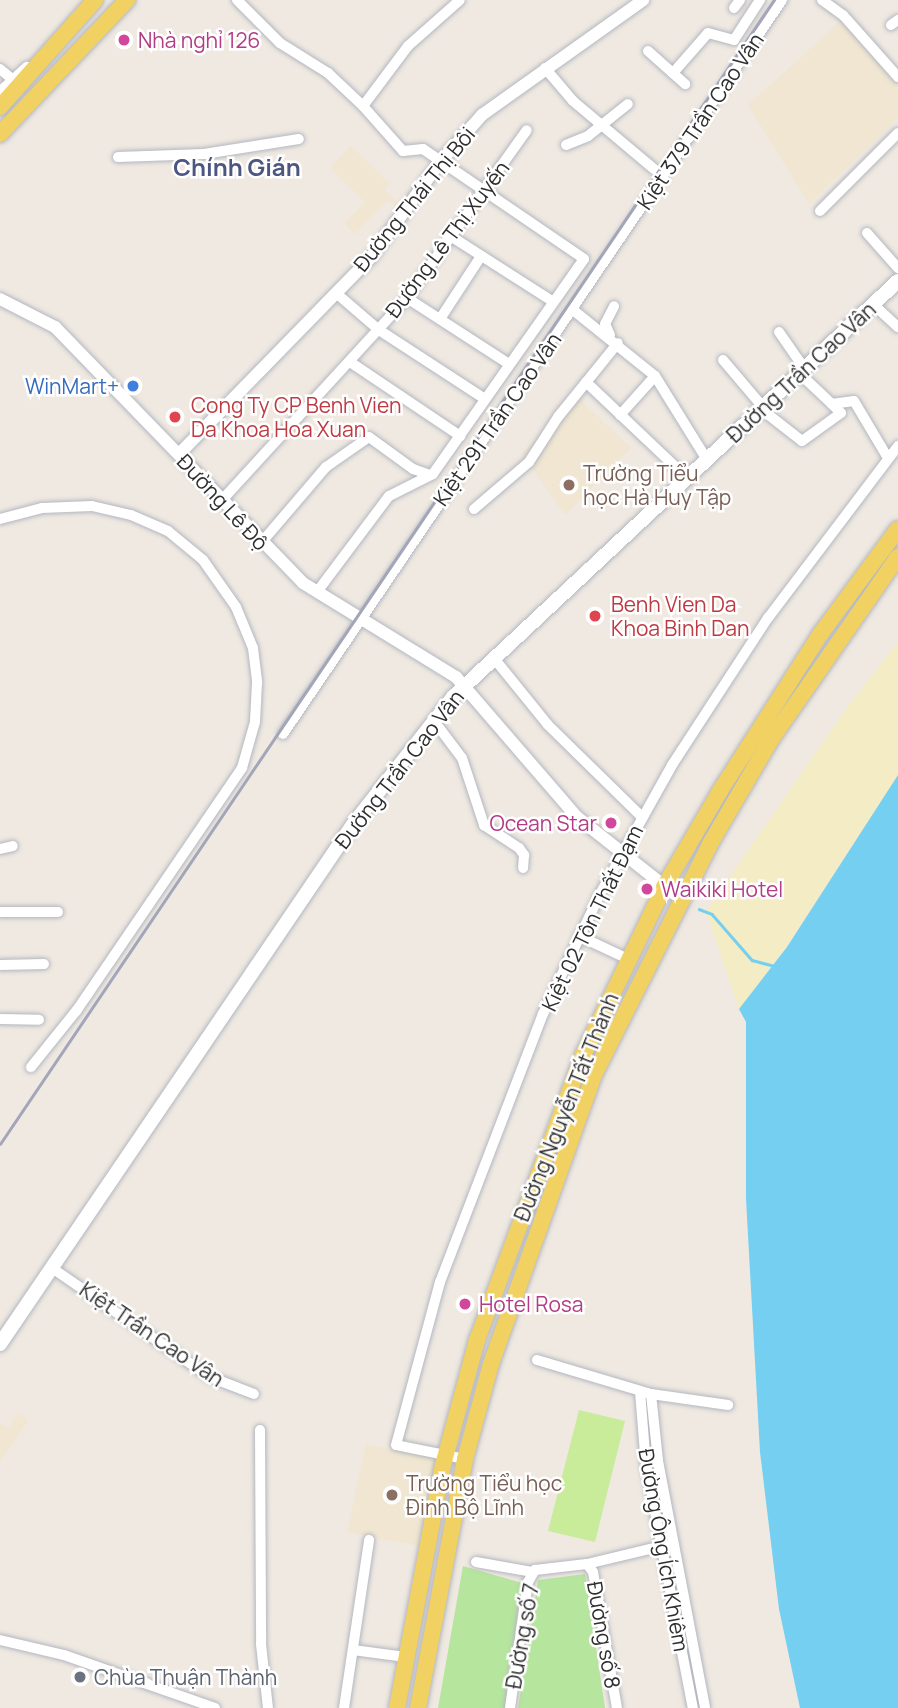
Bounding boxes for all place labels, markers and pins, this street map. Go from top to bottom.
place label: Nhà nghỉ 126 [138,27,260,53]
marker: Nhà nghỉ 126 [116,32,132,48]
place label: WinMart+ [25,373,119,399]
marker: WinMart+ [125,378,141,394]
place label: Cong Ty CP Benh Vien Da Khoa Hoa Xuan [191,392,401,442]
marker: Cong Ty CP Benh Vien Da Khoa Hoa Xuan [165,407,185,427]
place label: Trường Tiểu học Hà Huy Tập [583,460,731,510]
marker: Trường Tiểu học Hà Huy Tập [561,477,577,493]
place label: Benh Vien Da Khoa Binh Dan [611,591,749,641]
marker: Benh Vien Da Khoa Binh Dan [585,606,605,626]
place label: Ocean Star [490,810,597,836]
marker: Ocean Star [603,815,619,831]
place label: Waikiki Hotel [661,876,783,902]
marker: Waikiki Hotel [639,881,655,897]
place label: Hotel Rosa [479,1291,583,1317]
marker: Hotel Rosa [457,1296,473,1312]
place label: Trường Tiểu học Đinh Bộ Lĩnh [406,1470,562,1520]
marker: Trường Tiểu học Đinh Bộ Lĩnh [384,1487,400,1503]
place label: Chùa Thuận Thành [94,1664,277,1690]
marker: Chùa Thuận Thành [72,1669,88,1685]

